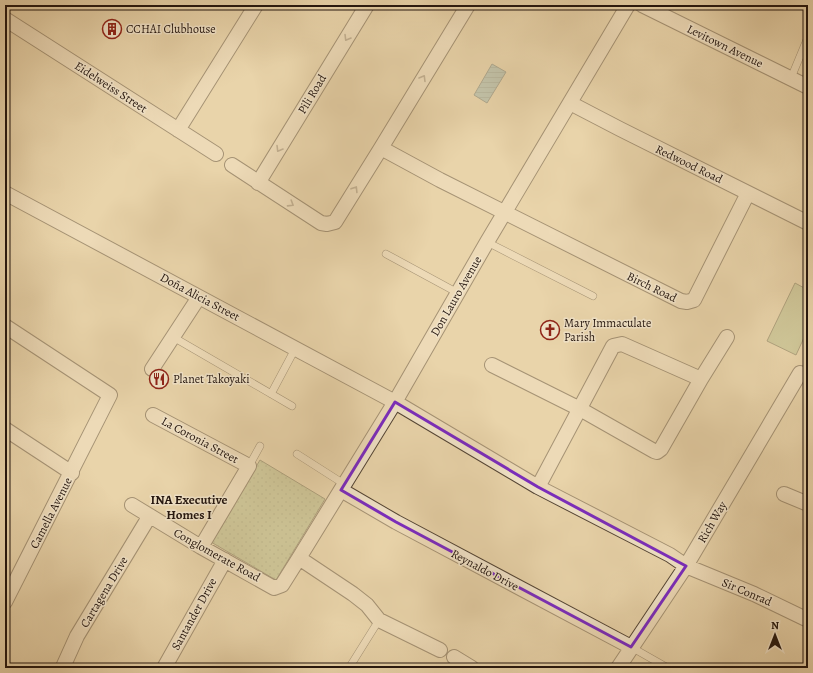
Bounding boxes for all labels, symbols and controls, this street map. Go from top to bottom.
building icon: CCHAI Clubhouse [101,18,123,40]
place label: CCHAI Clubhouse [126,21,216,37]
street label: Levitown Avenue [684,21,766,71]
one-way arrow [344,34,351,41]
street label: Eidelweiss Street [72,58,150,116]
street label: Pili Road [294,71,330,117]
one-way arrow [419,75,426,82]
street label: Redwood Road [653,141,726,187]
one-way arrow [276,145,283,152]
one-way arrow [351,186,358,193]
one-way arrow [287,199,294,207]
street label: Don Lauro Avenue [427,253,485,339]
street label: Birch Road [624,268,680,306]
street label: Doña Alicia Street [157,269,243,325]
place label: Mary Immaculate Parish [564,315,651,345]
church icon: Mary Immaculate Parish [539,319,561,341]
restaurant icon: Planet Takoyaki [148,368,170,390]
place label: Planet Takoyaki [173,371,250,387]
street label: La Coronia Street [159,413,241,467]
street label: Camella Avenue [26,475,76,551]
district label: INA Executive Homes I [150,491,228,523]
street label: Rich Way [694,498,731,546]
street label: Conglomerate Road [171,525,264,586]
street label: Reynaldo Drive [448,545,522,595]
street label: Cartagena Drive [77,554,131,630]
street label: Sir Conrad [720,574,775,610]
street label: Santander Drive [168,575,220,653]
north arrow [755,615,795,655]
text: N [771,618,779,633]

